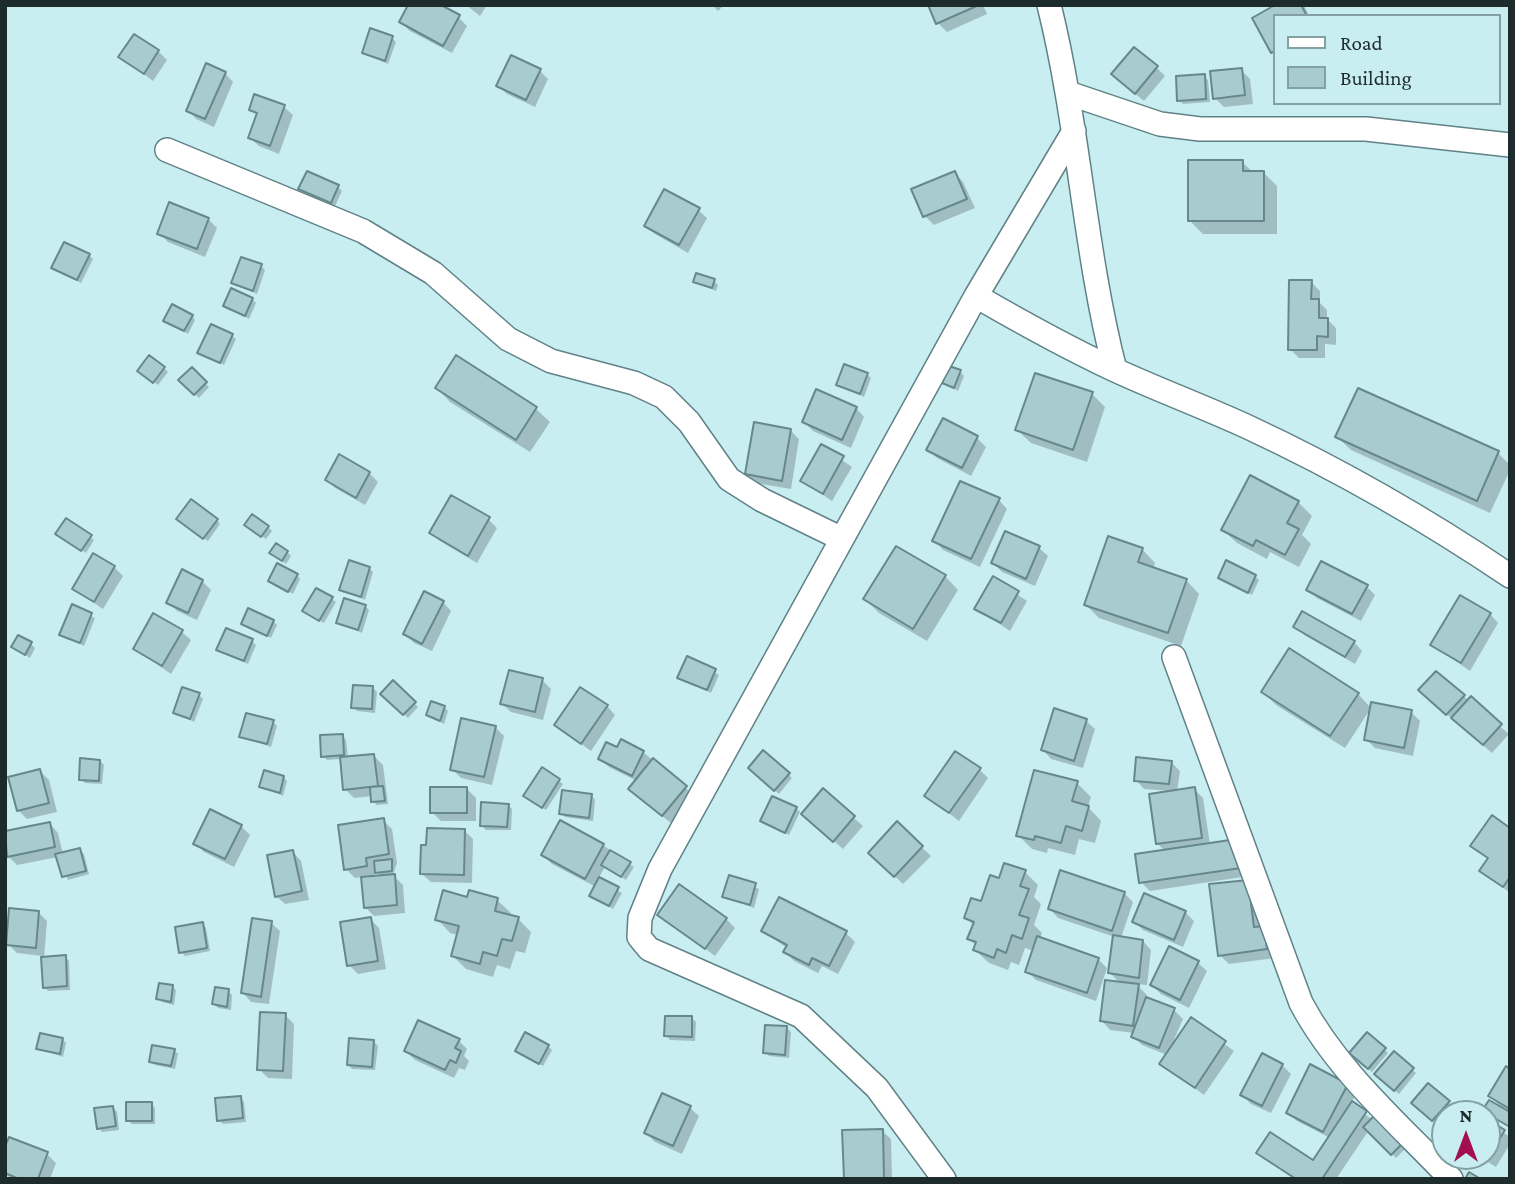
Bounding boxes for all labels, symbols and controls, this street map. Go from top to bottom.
legend [1274,14,1501,105]
text: Road [1340,31,1383,55]
text: Building [1340,66,1412,90]
north arrow [1431,1100,1501,1170]
text: N [1460,1105,1472,1126]

